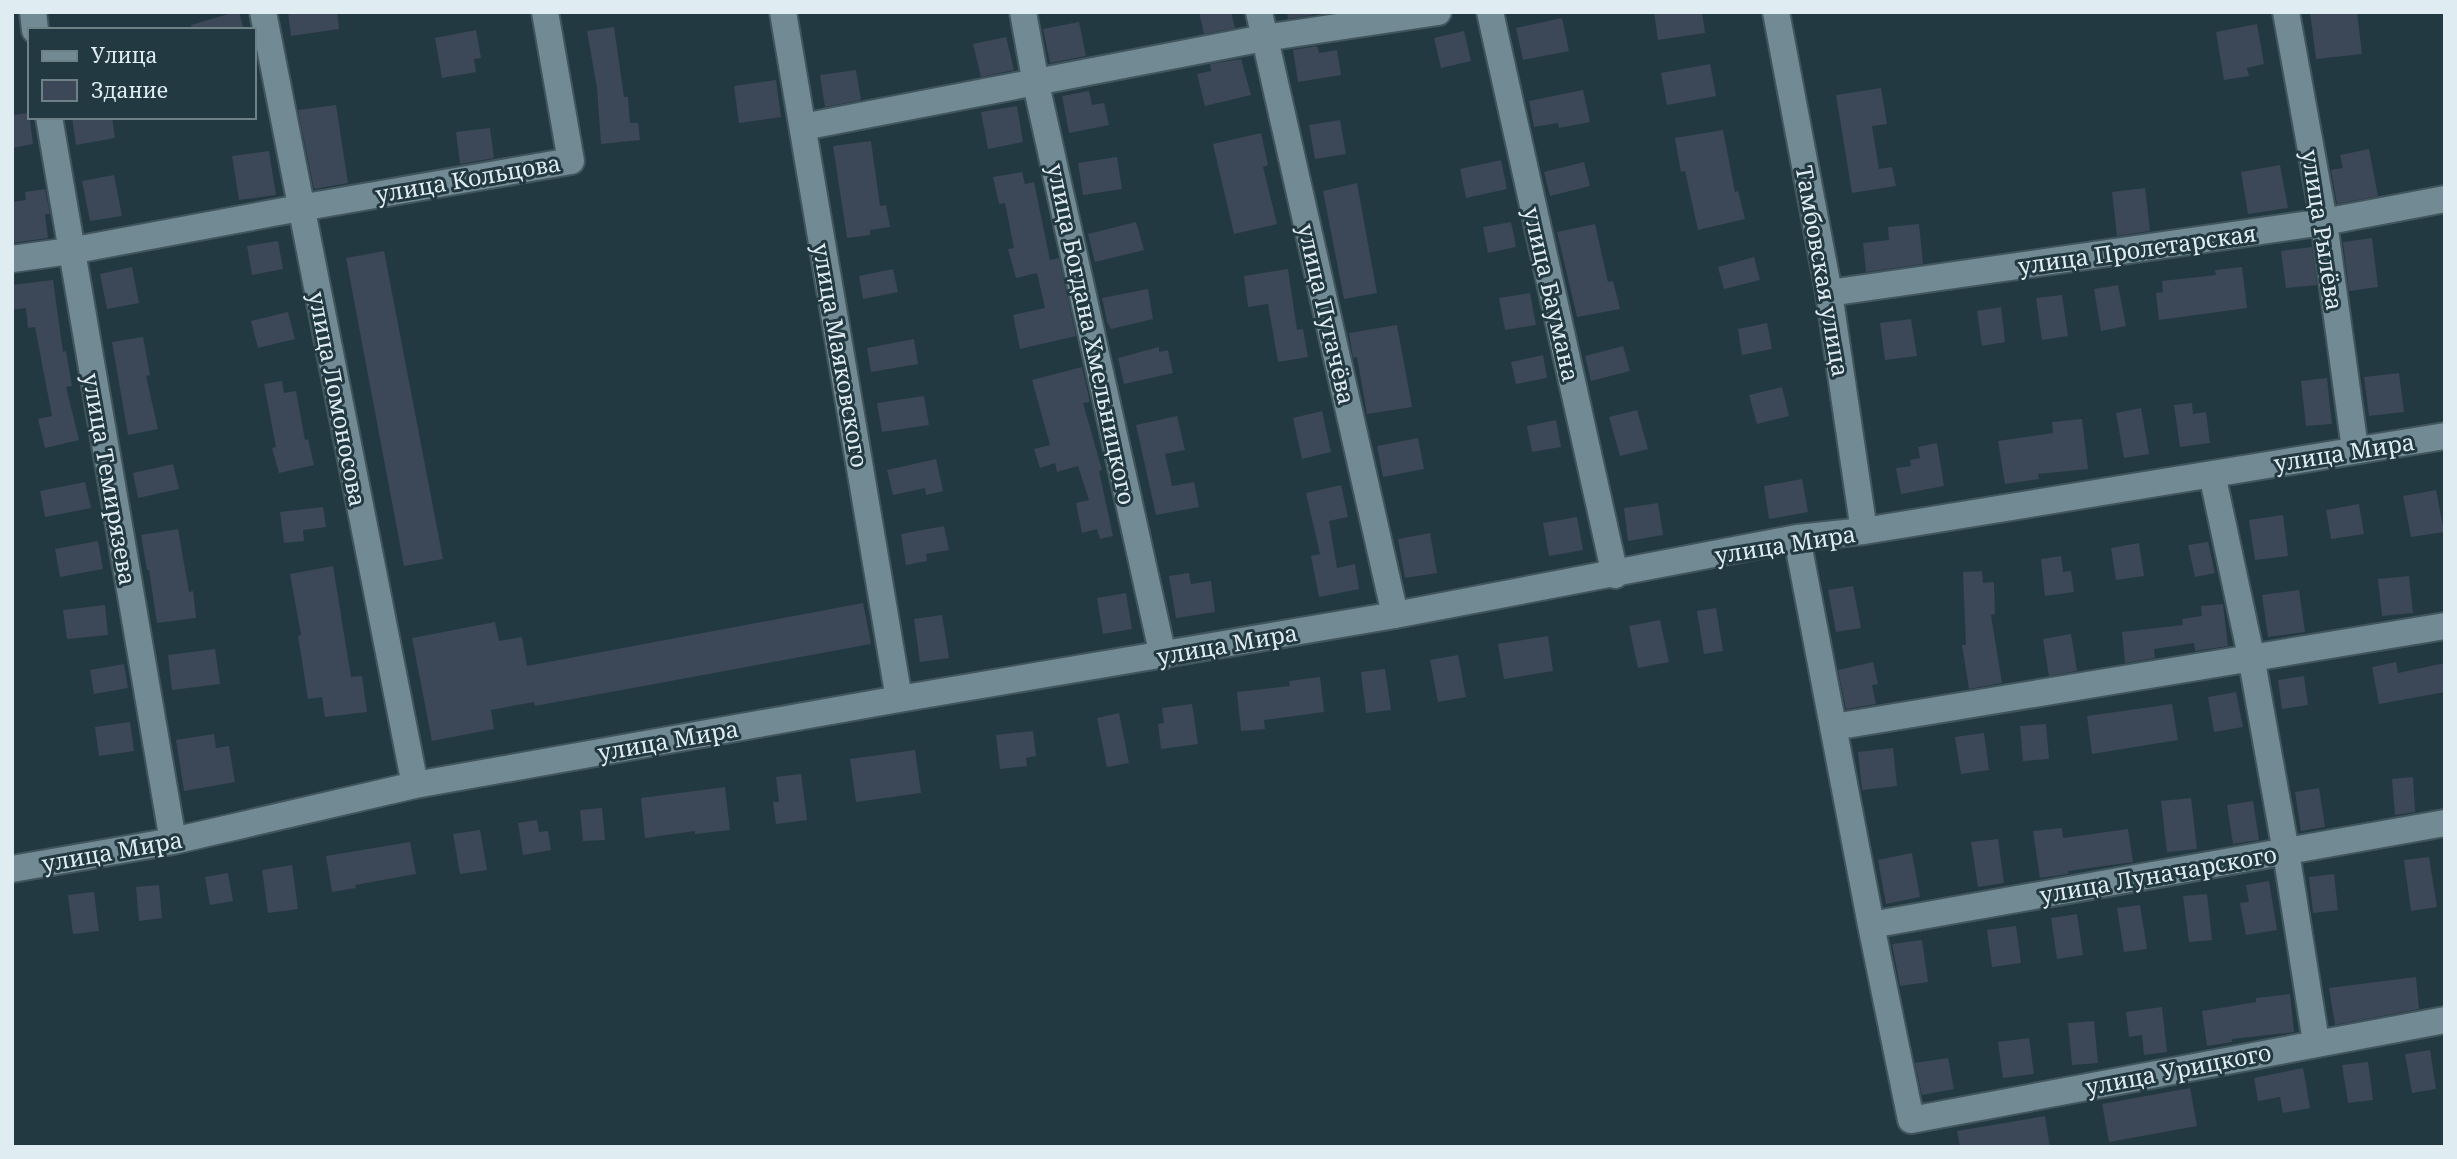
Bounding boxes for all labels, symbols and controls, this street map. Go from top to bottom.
legend [28,28,256,119]
text: Улица [91,41,158,69]
text: Здание [91,76,168,104]
street label: улица Кольцова [373,146,563,210]
street label: улица Рылёва [2295,147,2351,313]
street label: улица Богдана Хмельницкого [1040,161,1144,507]
street label: Тамбовская улица [1789,163,1857,379]
street label: улица Баумана [1516,204,1588,384]
street label: улица Пролетарская [2016,216,2258,282]
street label: улица Пугачёва [1291,220,1363,408]
street label: улица Маяковского [806,240,876,470]
street label: улица Ломоносова [301,289,375,509]
street label: улица Темирязева [76,370,144,588]
street label: улица Мира [2271,425,2417,479]
street label: улица Мира [1712,517,1858,571]
street label: улица Мира [1154,616,1300,672]
street label: улица Мира [595,712,741,768]
street label: улица Мира [39,823,185,879]
street label: улица Луначарского [2037,837,2279,911]
street label: улица Урицкого [2082,1035,2274,1103]

